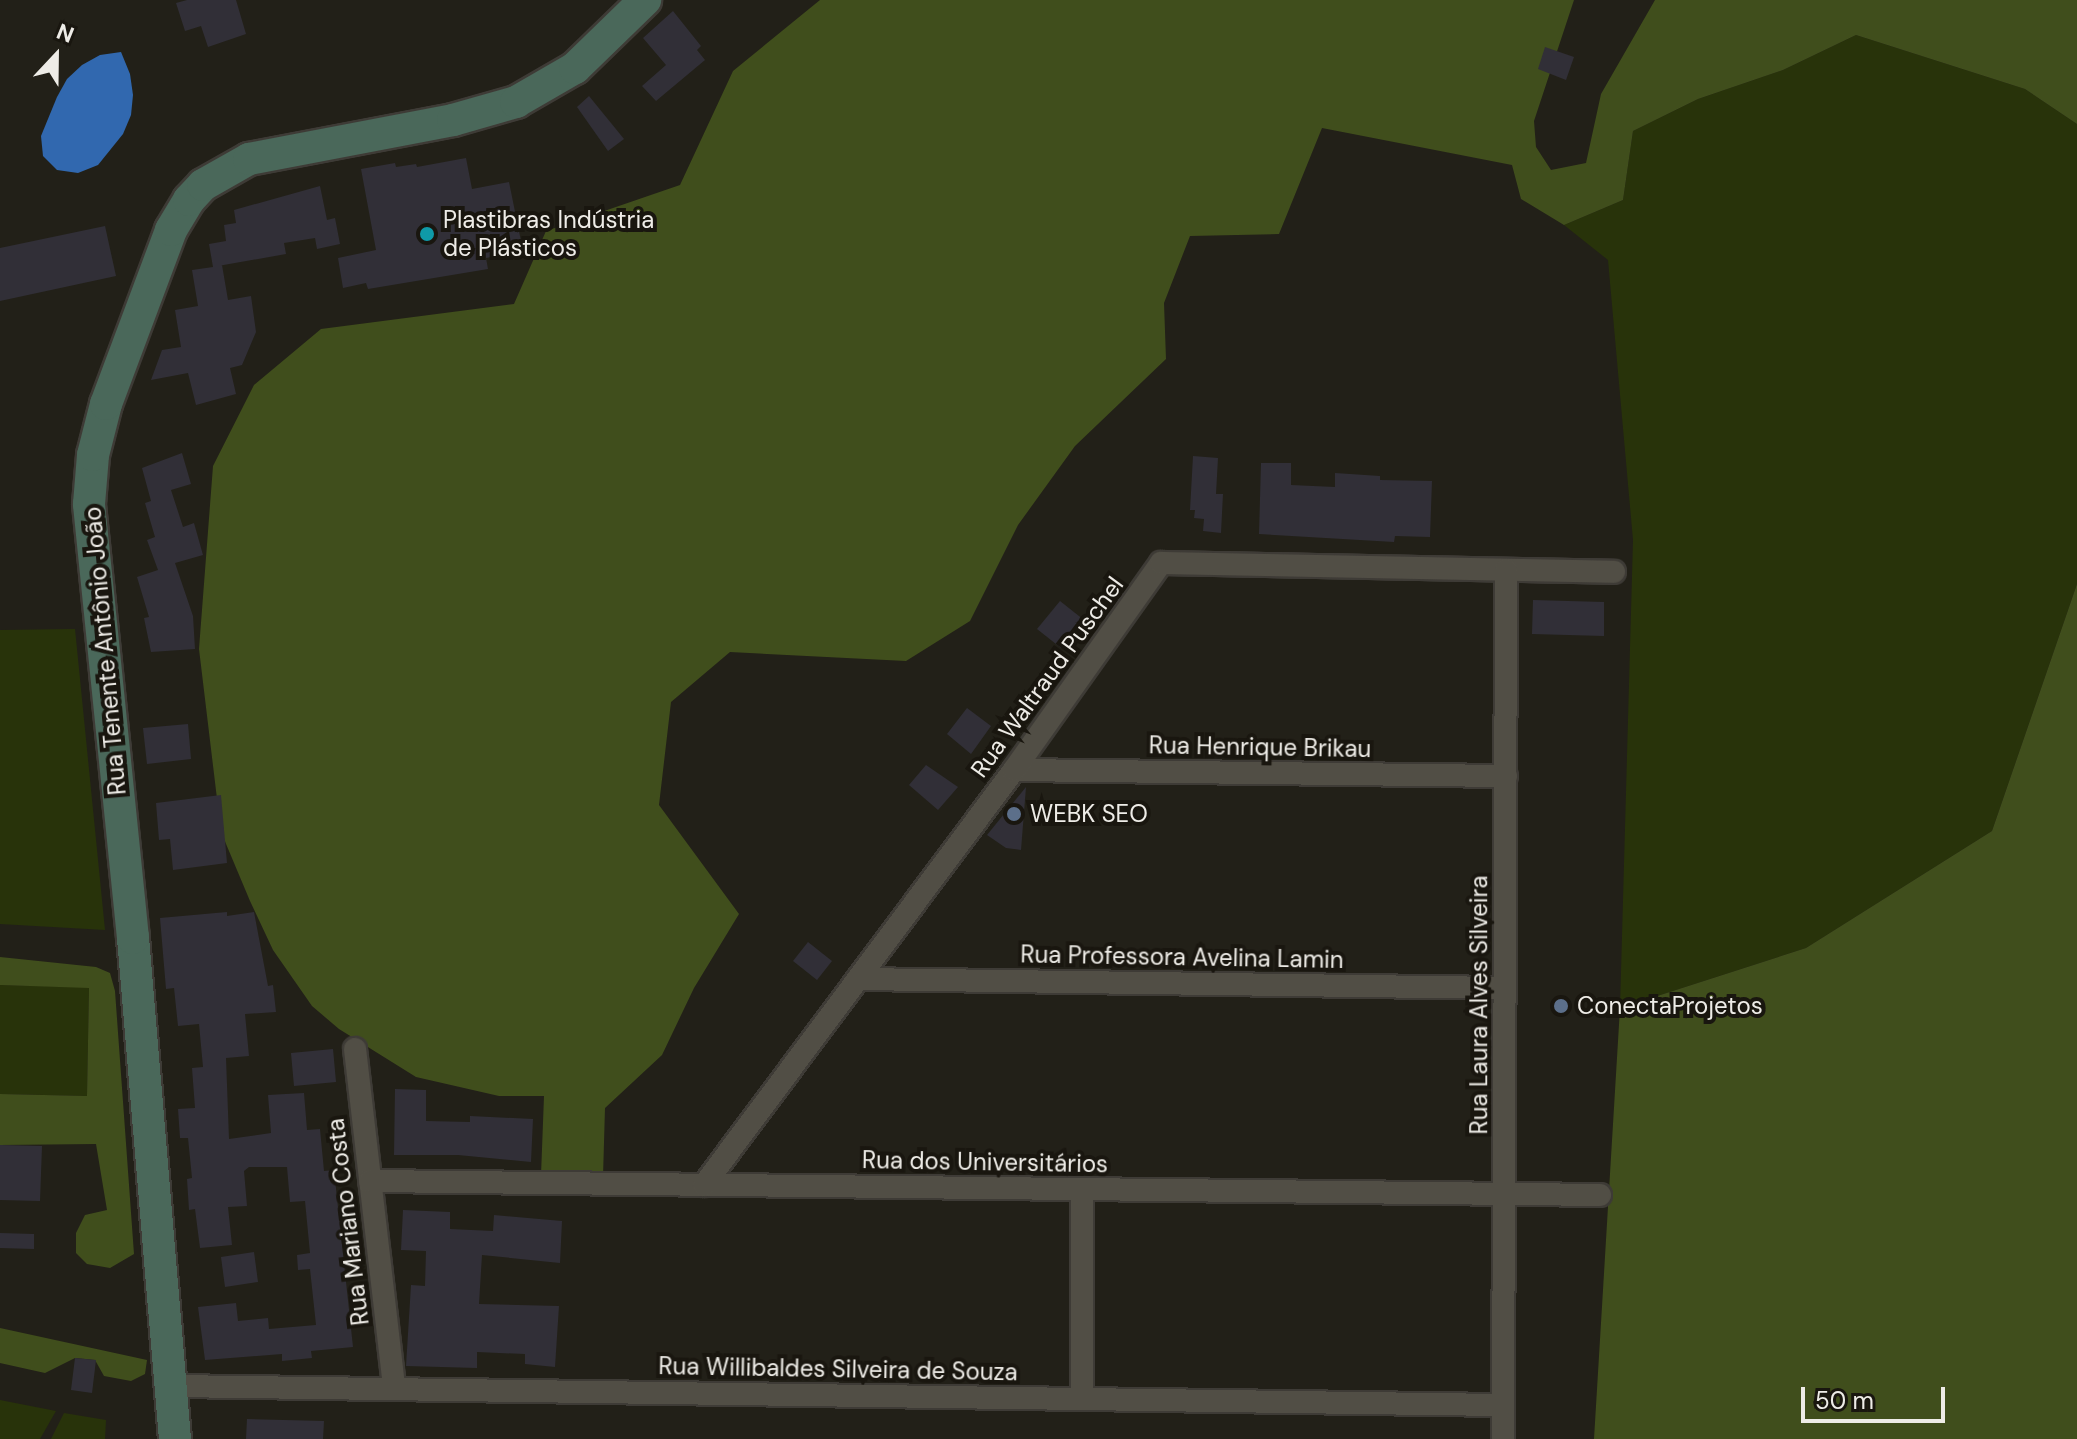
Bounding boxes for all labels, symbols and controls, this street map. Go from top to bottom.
north arrow [16,16,96,96]
text: N [52,17,78,50]
place label: Plastibras Indústria de Plásticos [443,206,654,262]
marker: Plastibras Indústria de Plásticos [418,225,436,243]
street label: Rua Tenente Antônio João [78,506,132,796]
street label: Rua Waltraud Puschel [965,571,1129,783]
street label: Rua Henrique Brikau [1148,731,1372,763]
place label: WEBK SEO [1030,800,1148,828]
marker: WEBK SEO [1005,805,1023,823]
street label: Rua Laura Alves Silveira [1465,875,1493,1135]
street label: Rua Professora Avelina Lamin [1020,940,1344,974]
place label: ConectaProjetos [1577,992,1763,1020]
marker: ConectaProjetos [1552,997,1570,1015]
street label: Rua Mariano Costa [321,1117,375,1327]
street label: Rua dos Universitários [862,1145,1108,1179]
street label: Rua Willibaldes Silveira de Souza [658,1351,1018,1387]
scale bar [1805,1371,1949,1421]
text: 50 m [1815,1385,1874,1416]

